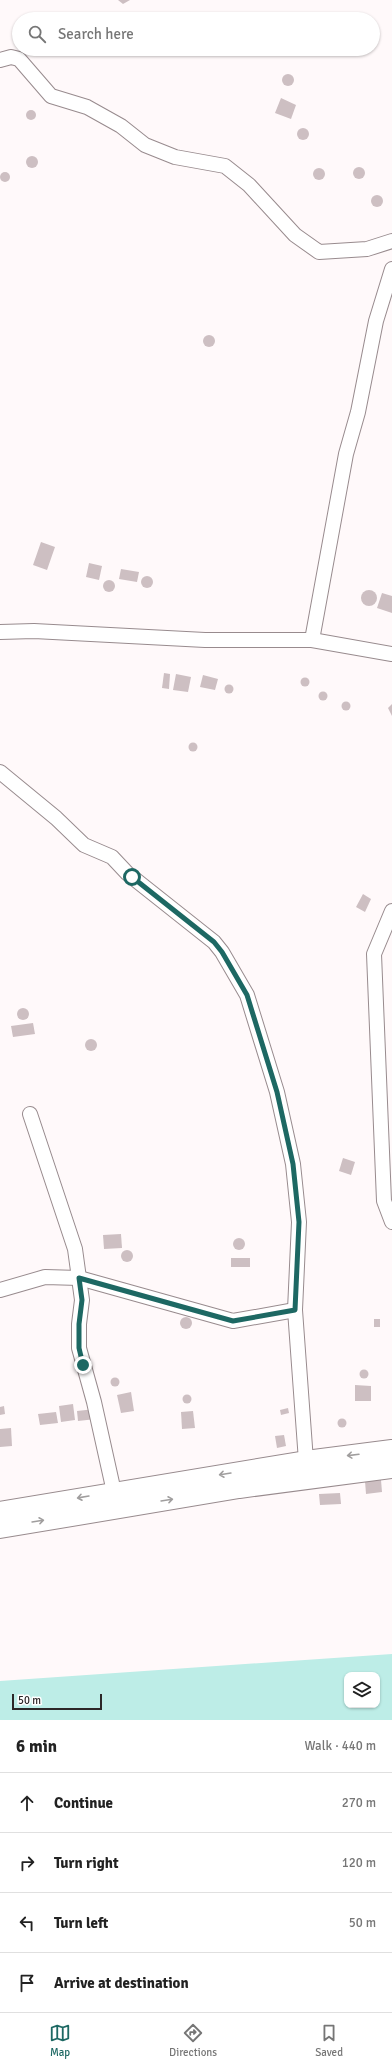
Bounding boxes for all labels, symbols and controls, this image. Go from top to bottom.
search box [12,12,380,56]
icon: search [26,23,48,45]
text: Search here [58,25,134,43]
route start [123,868,141,886]
route end [74,1356,92,1374]
one-way arrow [347,1451,360,1459]
one-way arrow [219,1470,232,1478]
one-way arrow [77,1494,90,1502]
one-way arrow [160,1496,173,1504]
one-way arrow [32,1517,45,1525]
map controls [344,1672,380,1708]
button: layers [344,1672,380,1708]
scale bar [12,1692,102,1711]
text: 50 m [18,1694,41,1707]
text: 6 min [16,1736,57,1757]
text: Walk · 440 m [305,1738,376,1754]
icon: ahead [16,1792,38,1814]
text: Continue [54,1794,113,1812]
text: 270 m [342,1795,376,1811]
icon: right [16,1852,38,1874]
text: Turn right [54,1854,119,1872]
text: 120 m [342,1855,376,1871]
icon: left [16,1912,38,1934]
text: Turn left [54,1914,108,1932]
text: 50 m [349,1915,376,1931]
icon: arrive [16,1972,38,1994]
text: Arrive at destination [54,1974,189,1992]
tab: Map [49,2022,71,2059]
tab: Directions [169,2022,217,2059]
tab: Saved [315,2022,343,2059]

